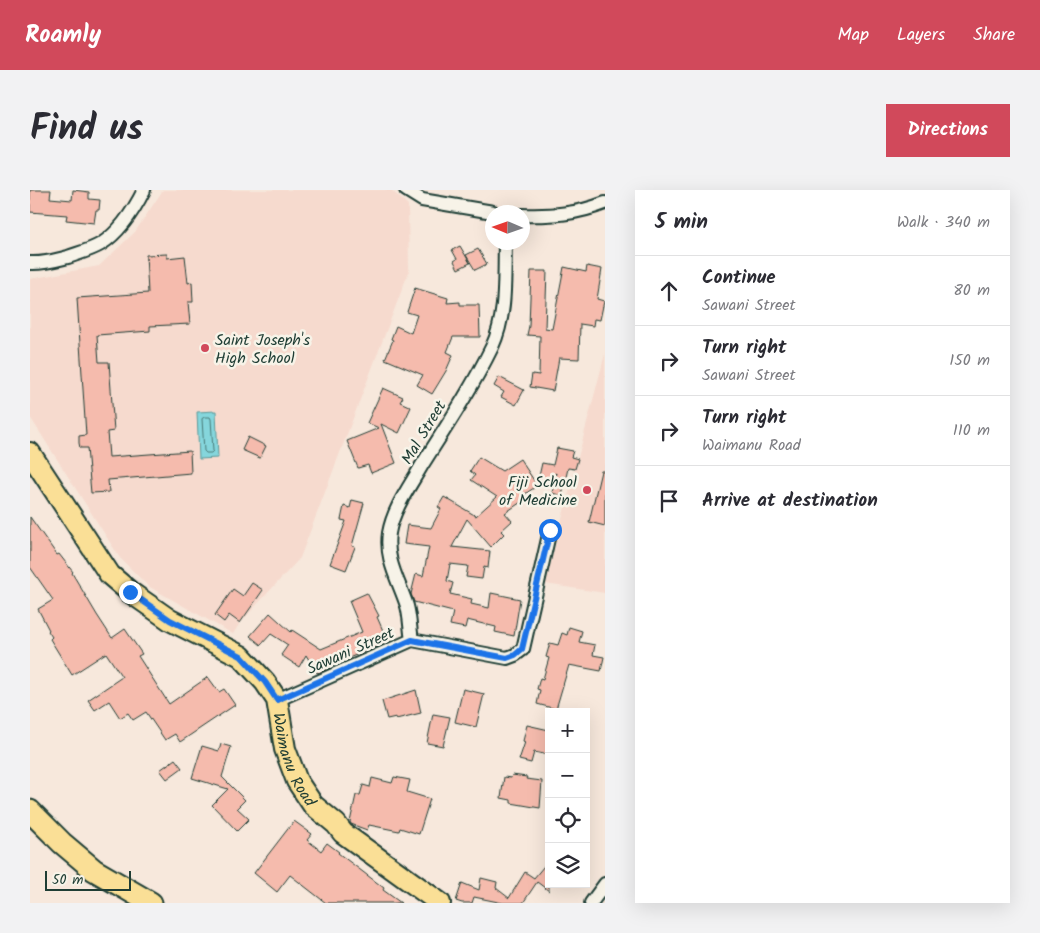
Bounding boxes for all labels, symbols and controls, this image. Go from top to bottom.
text: Roamly [25,16,101,55]
text: Map [838,21,869,50]
text: Layers [897,21,945,50]
text: Share [973,21,1015,50]
text: Find us [30,102,143,158]
button: Directions [886,104,1010,157]
north arrow [485,205,530,250]
text: 5 min [655,206,708,239]
text: Walk · 340 m [897,210,990,235]
text: Continue [702,263,775,293]
icon: ahead [655,277,683,305]
text: 80 m [953,278,990,303]
text: Sawani Street [702,293,796,318]
place label: Saint Joseph's High School [215,328,310,371]
text: Turn right [702,333,787,363]
marker: Saint Joseph's High School [199,342,211,354]
icon: right [655,347,683,375]
text: 150 m [949,348,990,373]
text: Sawani Street [702,363,796,388]
street label: Mal Street [395,395,454,470]
text: Turn right [702,403,787,433]
icon: right [655,417,683,445]
text: 110 m [953,418,990,443]
text: Waimanu Road [702,433,801,458]
place label: Fiji School of Medicine [499,470,577,513]
marker: Fiji School of Medicine [581,484,593,496]
text: Arrive at destination [702,486,878,516]
icon: arrive [655,487,683,515]
route start [539,519,562,542]
route end [119,581,142,604]
street label: Sawani Street [303,621,399,682]
map controls [545,708,590,888]
button: + [545,708,590,753]
street label: Waimanu Road [265,711,322,813]
button: − [545,753,590,798]
button: locate [545,798,590,843]
button: layers [545,843,590,888]
scale bar [45,868,131,891]
text: 50 m [52,869,83,891]

